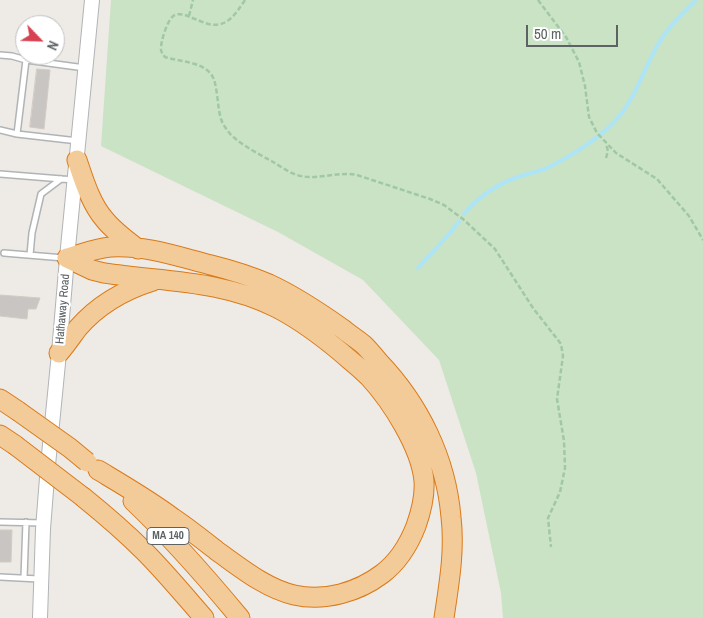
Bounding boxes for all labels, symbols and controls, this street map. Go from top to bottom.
north arrow [15,15,65,65]
scale bar [528,15,620,47]
text: 50 m [534,23,561,44]
text: N [43,38,63,53]
street label: Hathaway Road [53,274,73,344]
road number: MA 140 [147,528,189,544]

